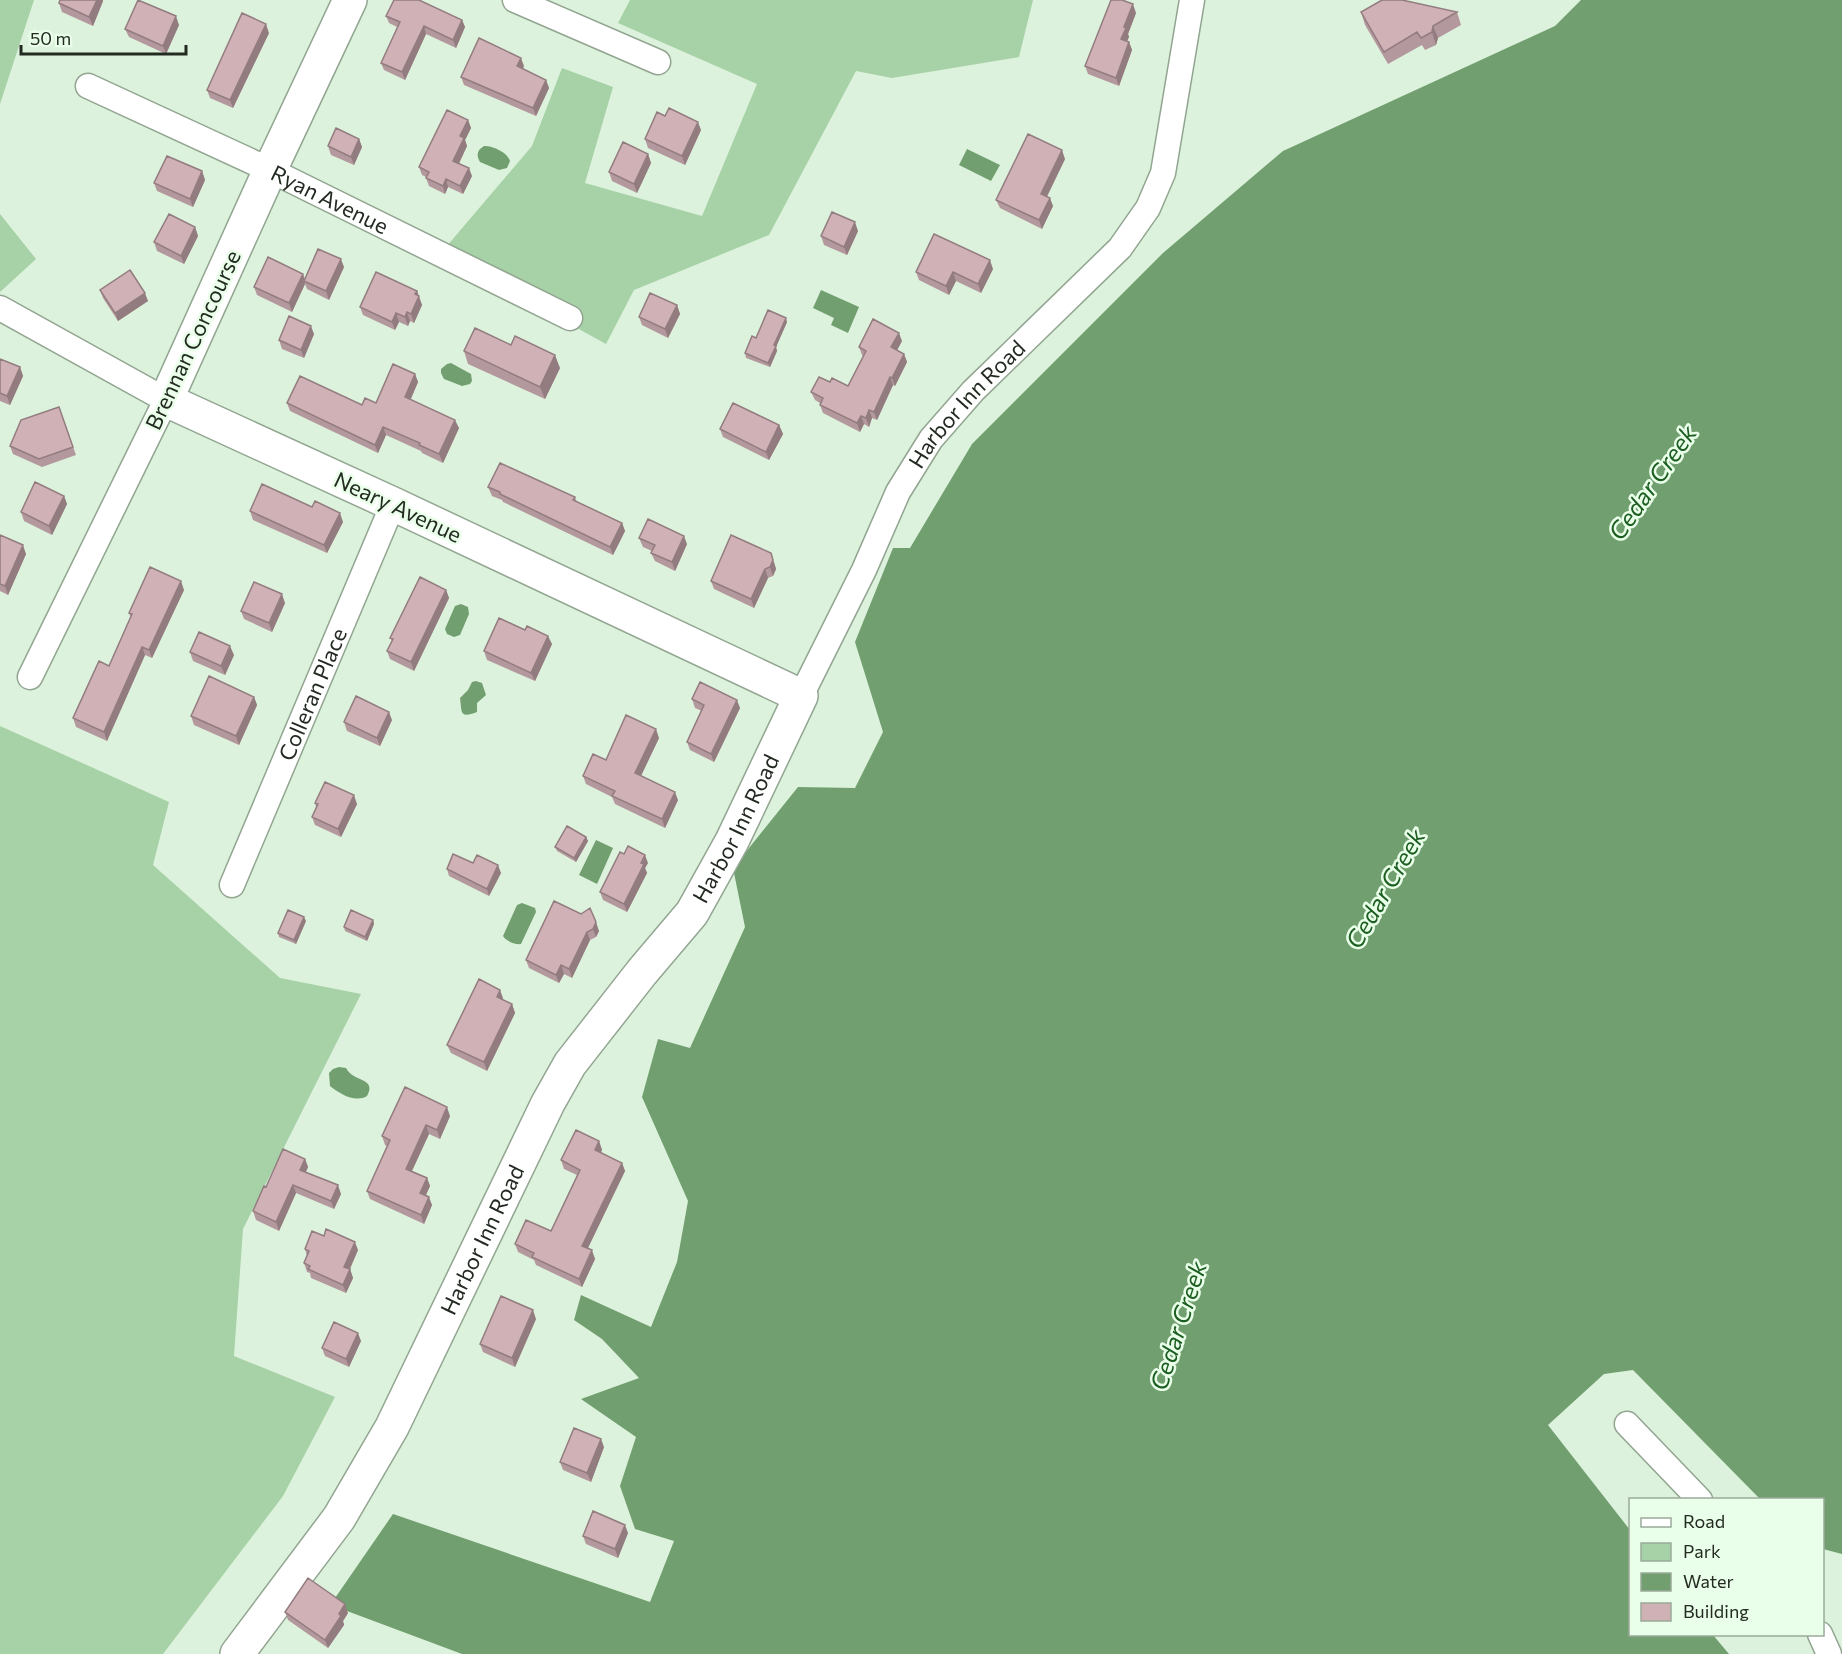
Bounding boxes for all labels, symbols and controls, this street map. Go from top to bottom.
scale bar [21,18,186,56]
text: 50 m [30,27,71,49]
street label: Ryan Avenue [267,159,393,239]
street label: Brennan Concourse [139,246,246,434]
street label: Harbor Inn Road [902,334,1030,473]
water label: Cedar Creek [1602,418,1703,545]
street label: Neary Avenue [330,465,466,548]
street label: Colleran Place [272,624,352,764]
street label: Harbor Inn Road [686,750,784,907]
water label: Cedar Creek [1339,822,1431,953]
street label: Harbor Inn Road [434,1160,529,1319]
water label: Cedar Creek [1143,1257,1212,1394]
legend [1629,1498,1824,1636]
text: Road [1683,1510,1725,1532]
text: Park [1683,1540,1721,1562]
text: Water [1683,1570,1734,1592]
text: Building [1683,1600,1749,1622]

